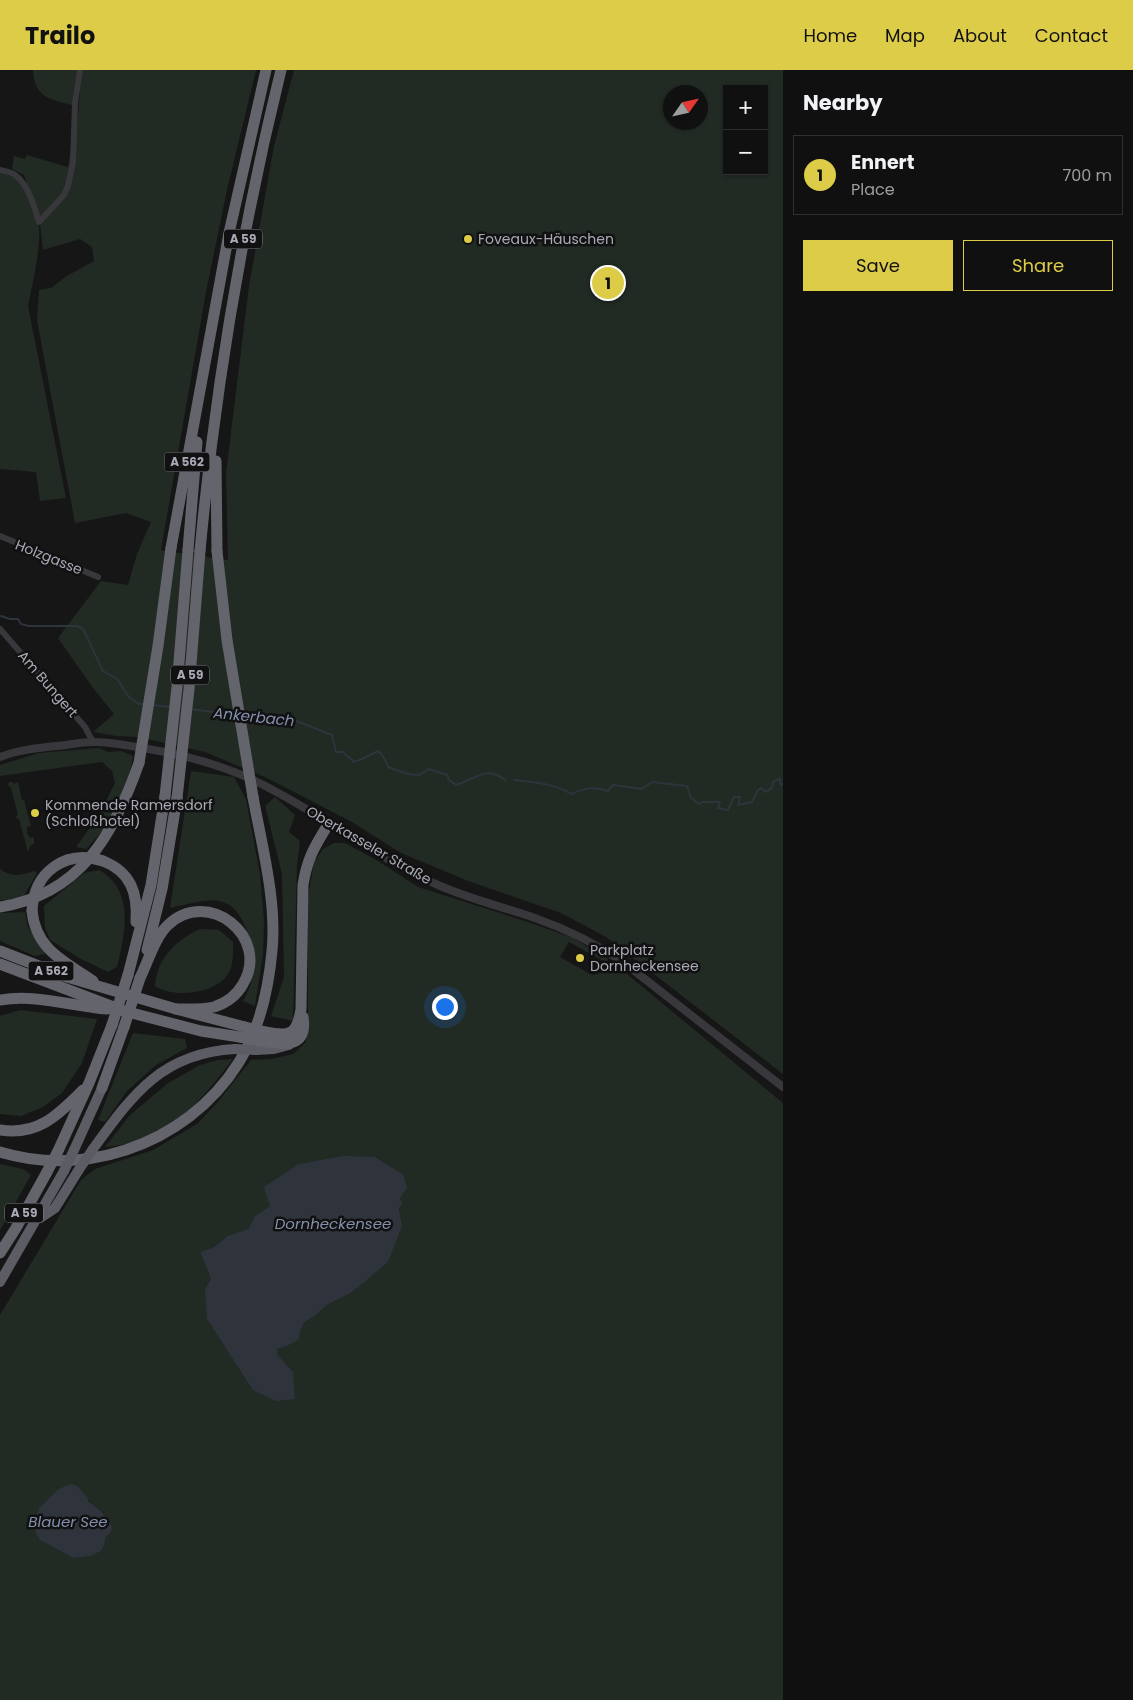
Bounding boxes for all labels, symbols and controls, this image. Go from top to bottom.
text: Trailo [25,19,95,52]
text: Home [803,23,857,48]
text: Map [885,23,925,48]
text: About [953,23,1007,48]
text: Contact [1035,23,1108,48]
north arrow [663,85,708,130]
map controls [723,85,768,175]
button: + [723,85,768,130]
text: Nearby [803,88,883,117]
button: − [723,130,768,175]
text: Ennert [851,149,914,176]
text: 1 [817,164,823,187]
text: 700 m [1062,164,1112,187]
text: Place [851,178,895,201]
place label: Foveaux-Häuschen [478,229,614,249]
road number: A 59 [224,230,262,248]
marker: Foveaux-Häuschen [462,233,474,245]
button: Save [803,240,953,291]
button: Share [963,240,1113,291]
pin: 1 [592,264,624,302]
road number: A 562 [164,452,210,472]
street label: Holzgasse [12,534,86,580]
street label: Am Bungert [13,646,83,722]
road number: A 59 [171,666,209,684]
water label: Ankerbach [212,702,296,731]
place label: Kommende Ramersdorf (Schloßhotel) [45,795,213,831]
street label: Oberkasseler Straße [303,801,436,889]
marker: Kommende Ramersdorf (Schloßhotel) [29,807,41,819]
place label: Parkplatz Dornheckensee [590,940,699,976]
marker: Parkplatz Dornheckensee [574,952,586,964]
road number: A 562 [28,961,74,980]
your location [432,994,458,1020]
road number: A 59 [5,1204,43,1222]
water label: Dornheckensee [275,1213,391,1234]
water label: Blauer See [28,1511,108,1532]

